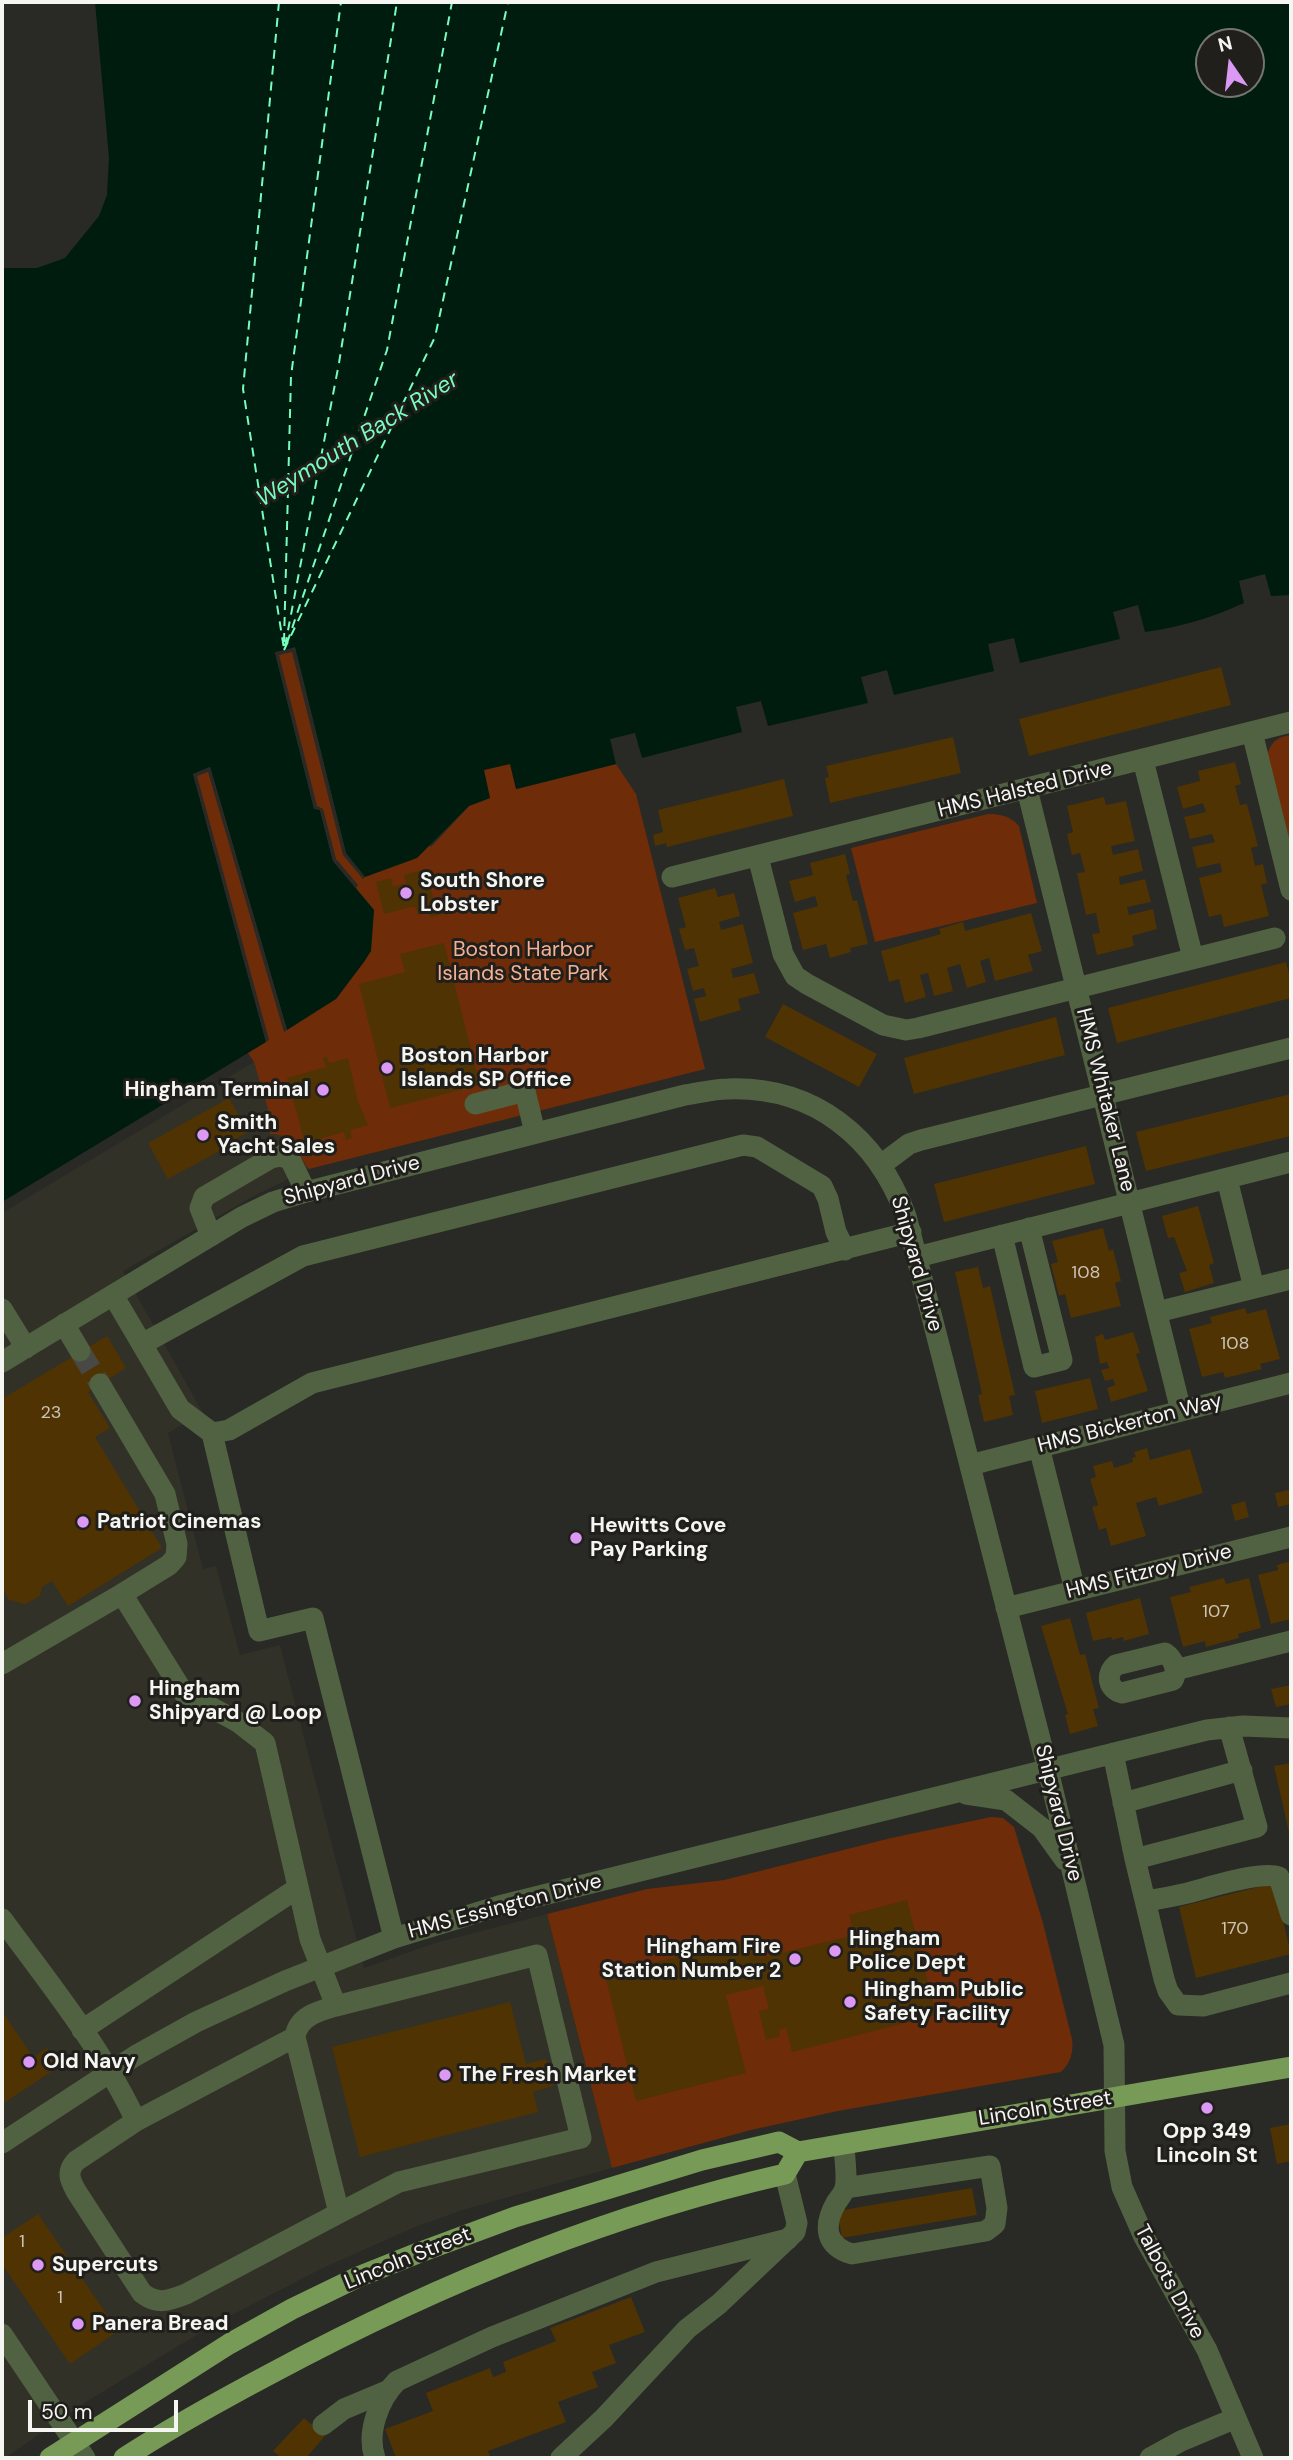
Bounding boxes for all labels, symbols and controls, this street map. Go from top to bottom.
north arrow [1195,28,1265,98]
text: N [1216,30,1235,58]
water label: Weymouth Back River [252,366,464,514]
street label: HMS Halsted Drive [935,756,1115,824]
place label: South Shore Lobster [420,868,545,918]
marker: South Shore Lobster [398,885,414,901]
park label: Boston Harbor Islands State Park [437,937,609,987]
street label: HMS Whitaker Lane [1070,1006,1140,1194]
place label: Boston Harbor Islands SP Office [401,1043,572,1093]
marker: Boston Harbor Islands SP Office [379,1060,395,1076]
place label: Hingham Terminal [125,1077,309,1103]
marker: Hingham Terminal [315,1082,331,1098]
place label: Smith Yacht Sales [217,1110,335,1160]
marker: Smith Yacht Sales [195,1127,211,1143]
street label: Shipyard Drive [281,1151,423,1211]
street label: Shipyard Drive [885,1193,947,1335]
house number: 108 [1072,1262,1100,1284]
house number: 108 [1221,1333,1249,1355]
street label: HMS Bickerton Way [1035,1389,1225,1459]
house number: 23 [40,1402,62,1424]
place label: Patriot Cinemas [97,1509,261,1535]
place label: Hewitts Cove Pay Parking [590,1513,726,1563]
marker: Patriot Cinemas [75,1514,91,1530]
marker: Hewitts Cove Pay Parking [568,1530,584,1546]
street label: HMS Fitzroy Drive [1064,1539,1234,1605]
house number: 107 [1202,1601,1230,1623]
place label: Hingham Shipyard @ Loop [149,1676,322,1726]
marker: Hingham Shipyard @ Loop [127,1693,143,1709]
street label: Shipyard Drive [1029,1742,1087,1884]
street label: HMS Essington Drive [406,1869,604,1945]
house number: 170 [1221,1918,1249,1940]
place label: Hingham Police Dept [849,1926,966,1976]
place label: Hingham Fire Station Number 2 [601,1934,781,1984]
marker: Hingham Police Dept [827,1943,843,1959]
marker: Hingham Fire Station Number 2 [787,1951,803,1967]
place label: Hingham Public Safety Facility [864,1977,1024,2027]
marker: Hingham Public Safety Facility [842,1994,858,2010]
place label: Old Navy [43,2049,136,2075]
marker: Old Navy [21,2054,37,2070]
place label: The Fresh Market [459,2062,636,2088]
marker: The Fresh Market [437,2067,453,2083]
street label: Lincoln Street [977,2086,1113,2132]
marker: Opp 349 Lincoln St [1199,2100,1215,2116]
place label: Opp 349 Lincoln St [1156,2119,1258,2169]
street label: Talbots Drive [1128,2221,1210,2343]
street label: Lincoln Street [341,2222,475,2296]
house number: 1 [19,2231,25,2253]
place label: Supercuts [52,2252,158,2278]
marker: Supercuts [30,2257,46,2273]
house number: 1 [57,2287,63,2309]
place label: Panera Bread [92,2311,228,2337]
marker: Panera Bread [70,2316,86,2332]
scale bar [32,2386,182,2430]
text: 50 m [41,2398,92,2426]

